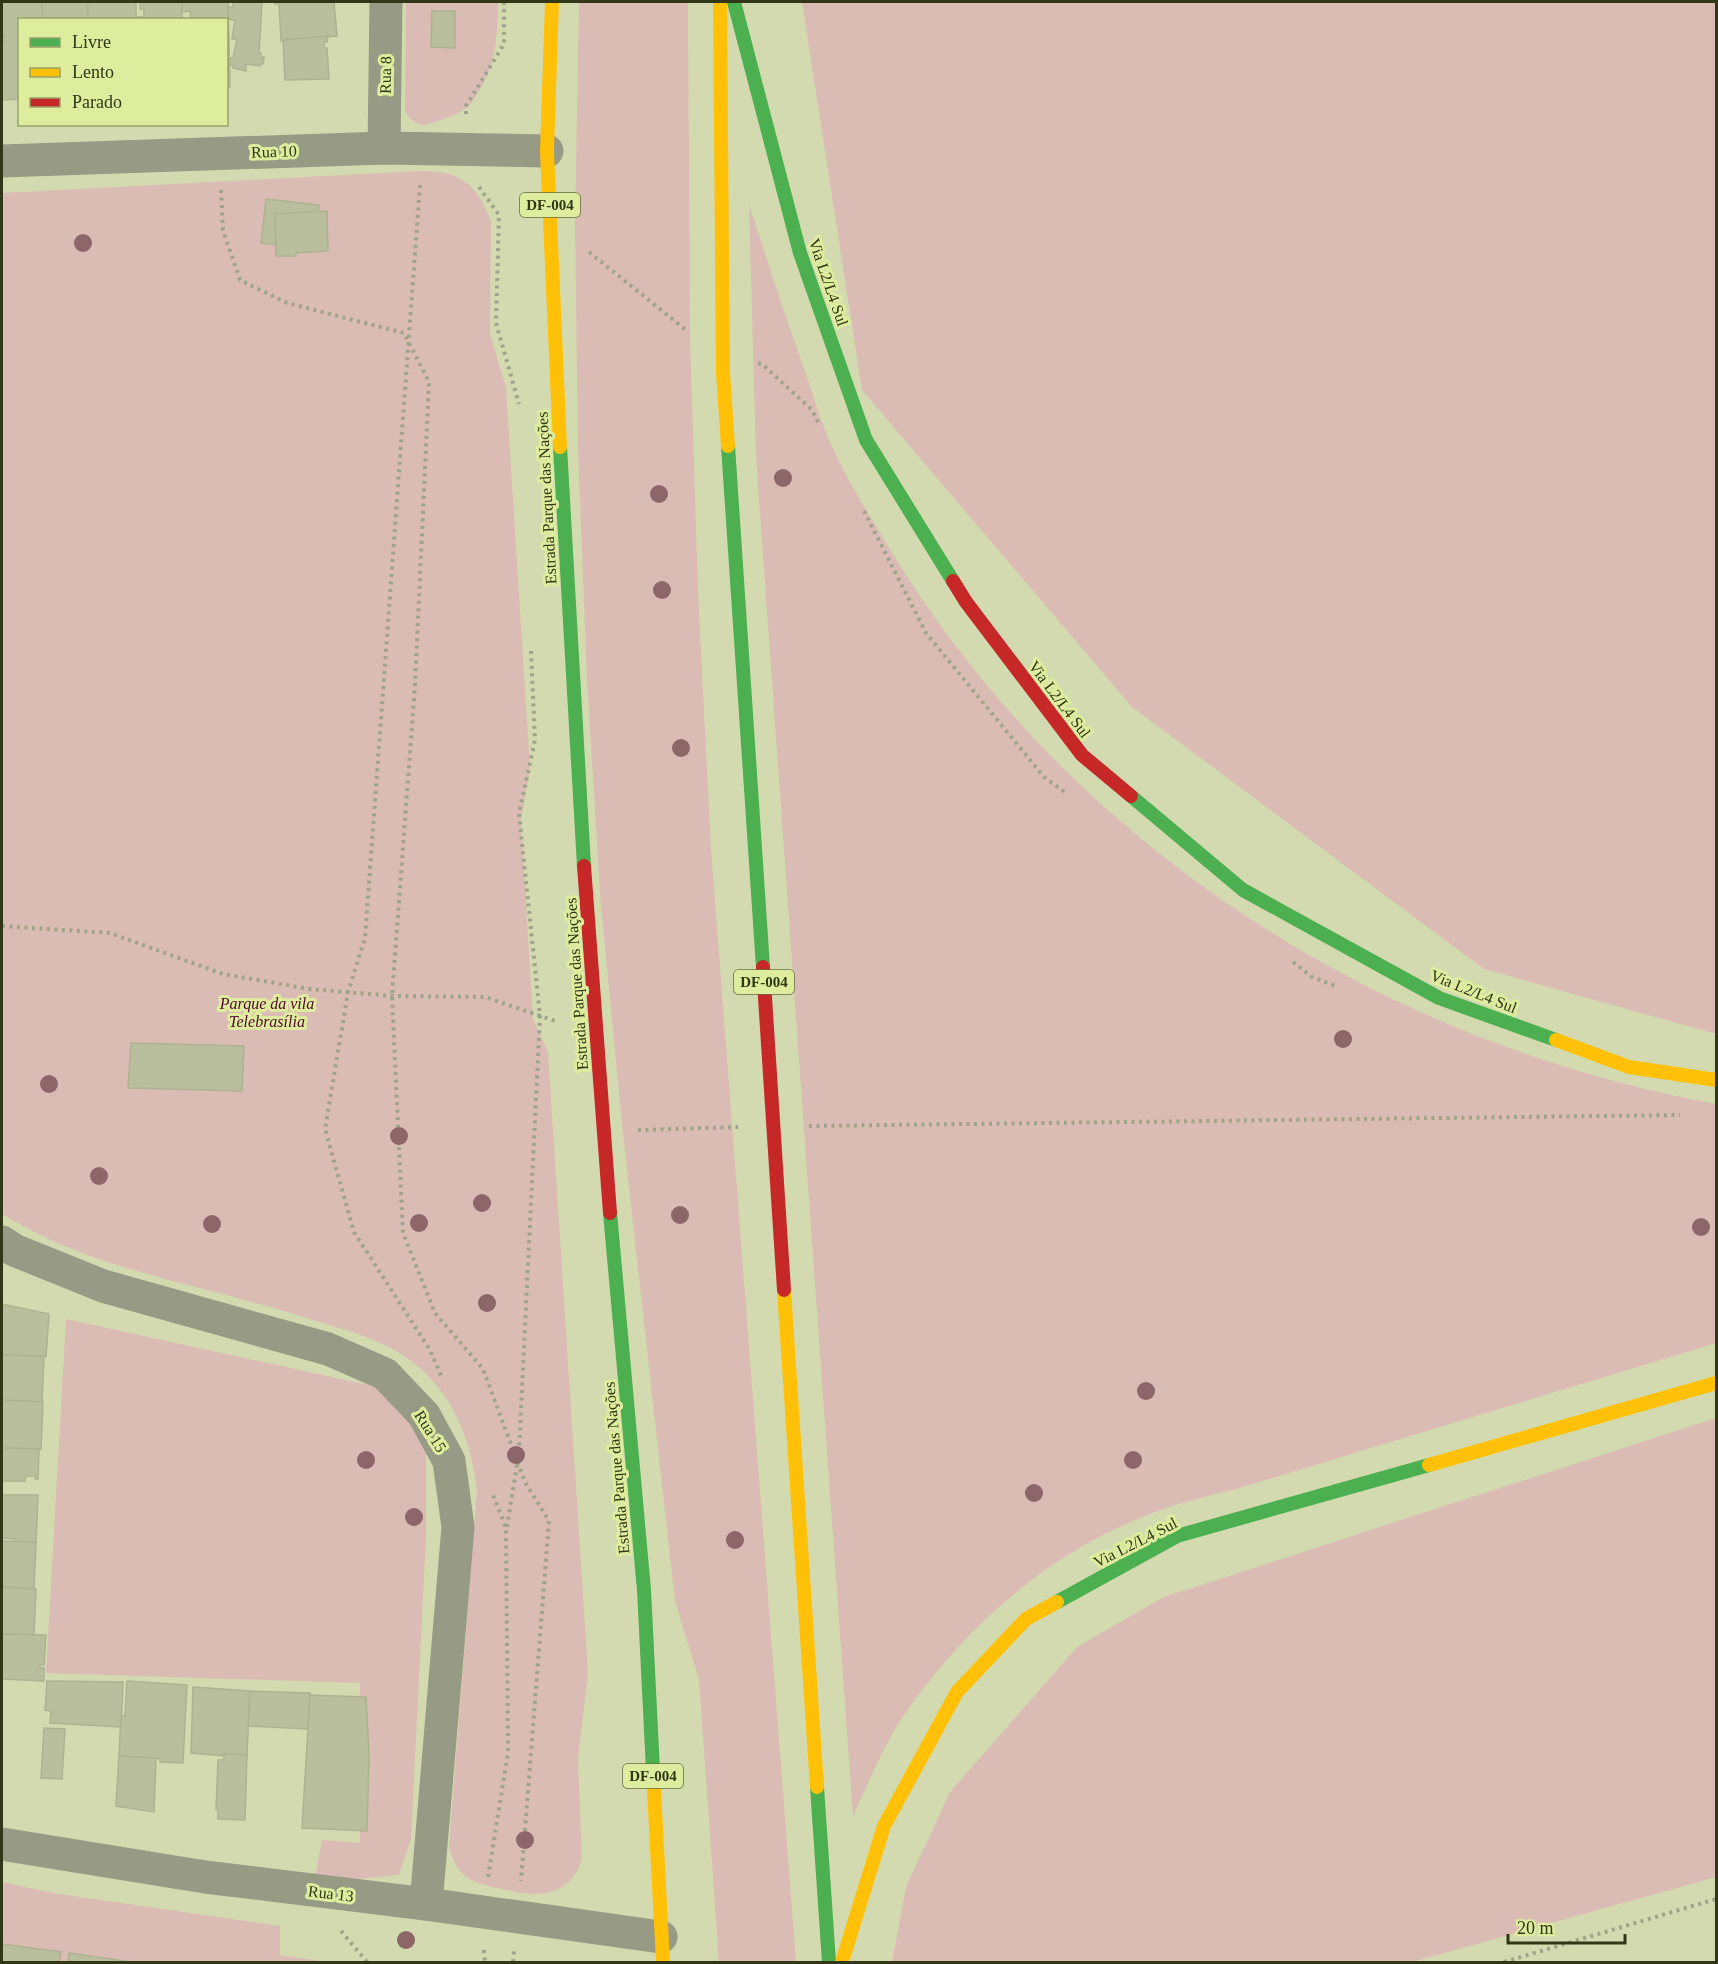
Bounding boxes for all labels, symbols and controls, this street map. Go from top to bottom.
legend [18,18,228,126]
text: Livre [72,32,111,52]
street label: Rua 8 [377,56,394,94]
text: Lento [72,62,114,82]
text: Parado [72,92,122,112]
street label: Rua 10 [251,142,297,161]
road number: DF-004 [520,193,580,217]
street label: Via L2/L4 Sul [806,236,852,329]
street label: Estrada Parque das Nações [533,411,561,585]
street label: Via L2/L4 Sul [1025,658,1094,741]
street label: Estrada Parque das Nações [562,897,592,1071]
street label: Via L2/L4 Sul [1428,966,1520,1017]
road number: DF-004 [734,970,794,994]
park label: Parque da vila Telebrasília [219,995,314,1030]
street label: Estrada Parque das Nações [600,1381,633,1555]
street label: Rua 15 [411,1407,450,1455]
street label: Via L2/L4 Sul [1091,1514,1180,1571]
road number: DF-004 [623,1764,683,1788]
street label: Rua 13 [307,1882,355,1905]
scale bar [1508,1907,1625,1945]
text: 20 m [1517,1918,1554,1938]

